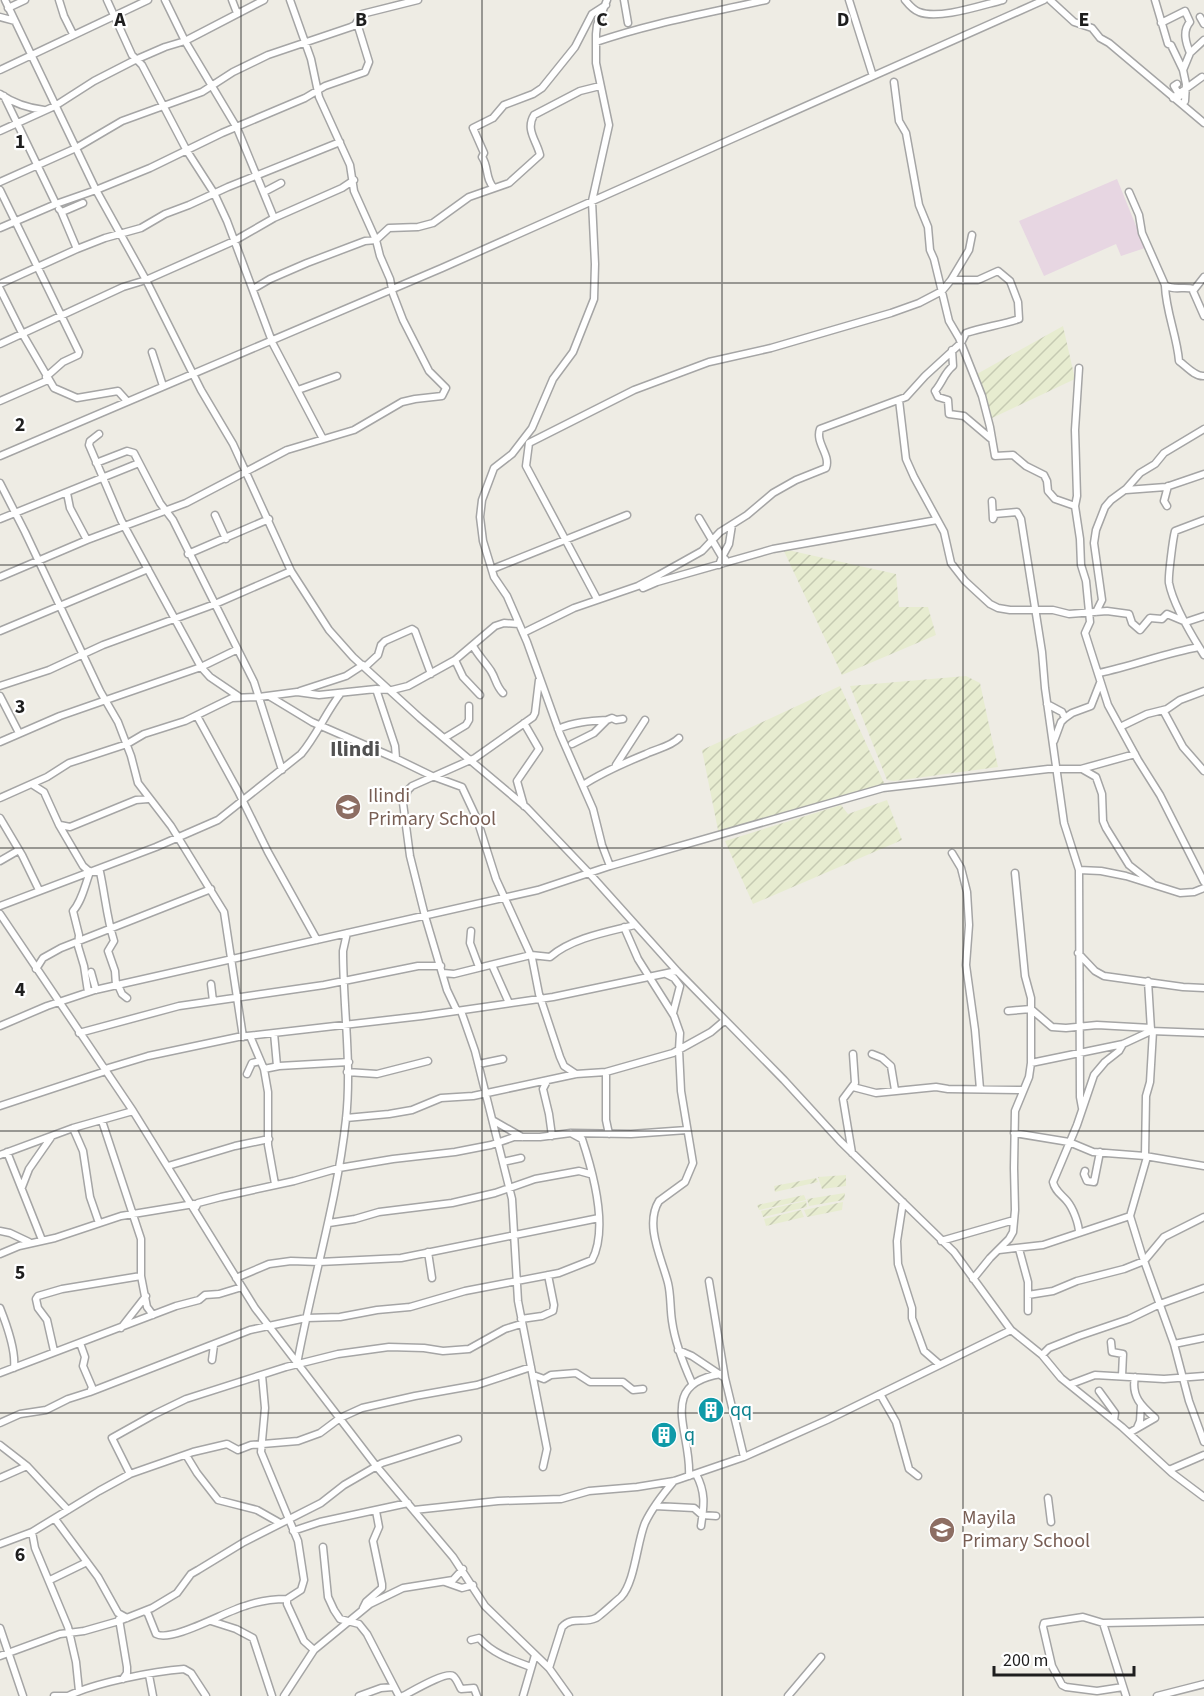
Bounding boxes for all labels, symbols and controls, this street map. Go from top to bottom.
text: A [113,6,126,34]
text: B [355,6,367,34]
text: C [596,6,608,34]
text: D [837,6,849,34]
text: E [1079,6,1089,34]
text: 1 [15,128,25,156]
text: 2 [15,411,25,439]
text: 3 [15,693,25,721]
district label: Ilindi [330,733,380,765]
place label: Ilindi Primary School [368,782,496,833]
school or university icon: Ilindi Primary School [333,792,363,822]
text: 4 [15,976,26,1004]
text: 5 [15,1259,25,1287]
building icon: qq [696,1395,726,1425]
place label: qq [730,1396,752,1424]
building icon: q [649,1420,679,1450]
place label: q [684,1421,695,1449]
place label: Mayila Primary School [962,1504,1090,1555]
school or university icon: Mayila Primary School [927,1515,957,1545]
text: 6 [15,1541,25,1569]
scale bar [994,1639,1134,1677]
text: 200 m [1003,1648,1048,1673]

